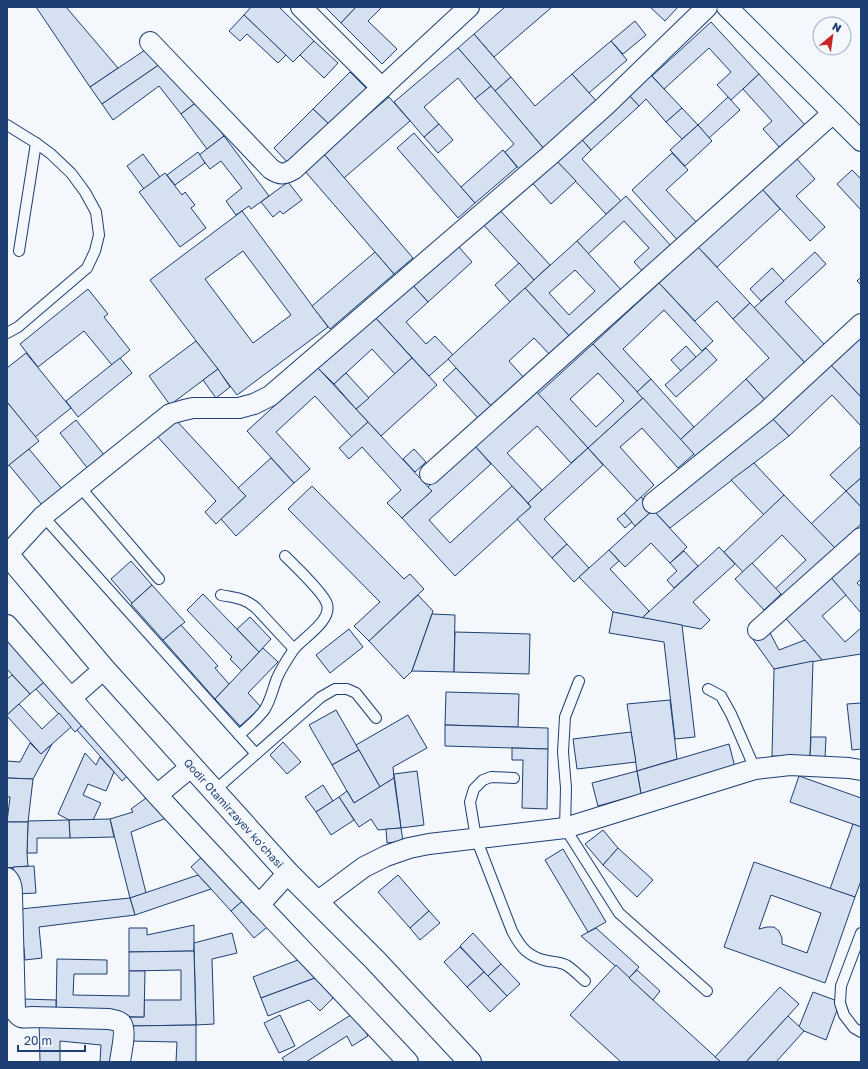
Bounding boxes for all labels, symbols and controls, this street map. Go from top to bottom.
north arrow [812,16,852,56]
text: N [830,19,844,35]
street label: Qodir Otamirzayev koʻchasi [181,756,287,870]
scale bar [18,1027,85,1053]
text: 20 m [24,1033,52,1048]

